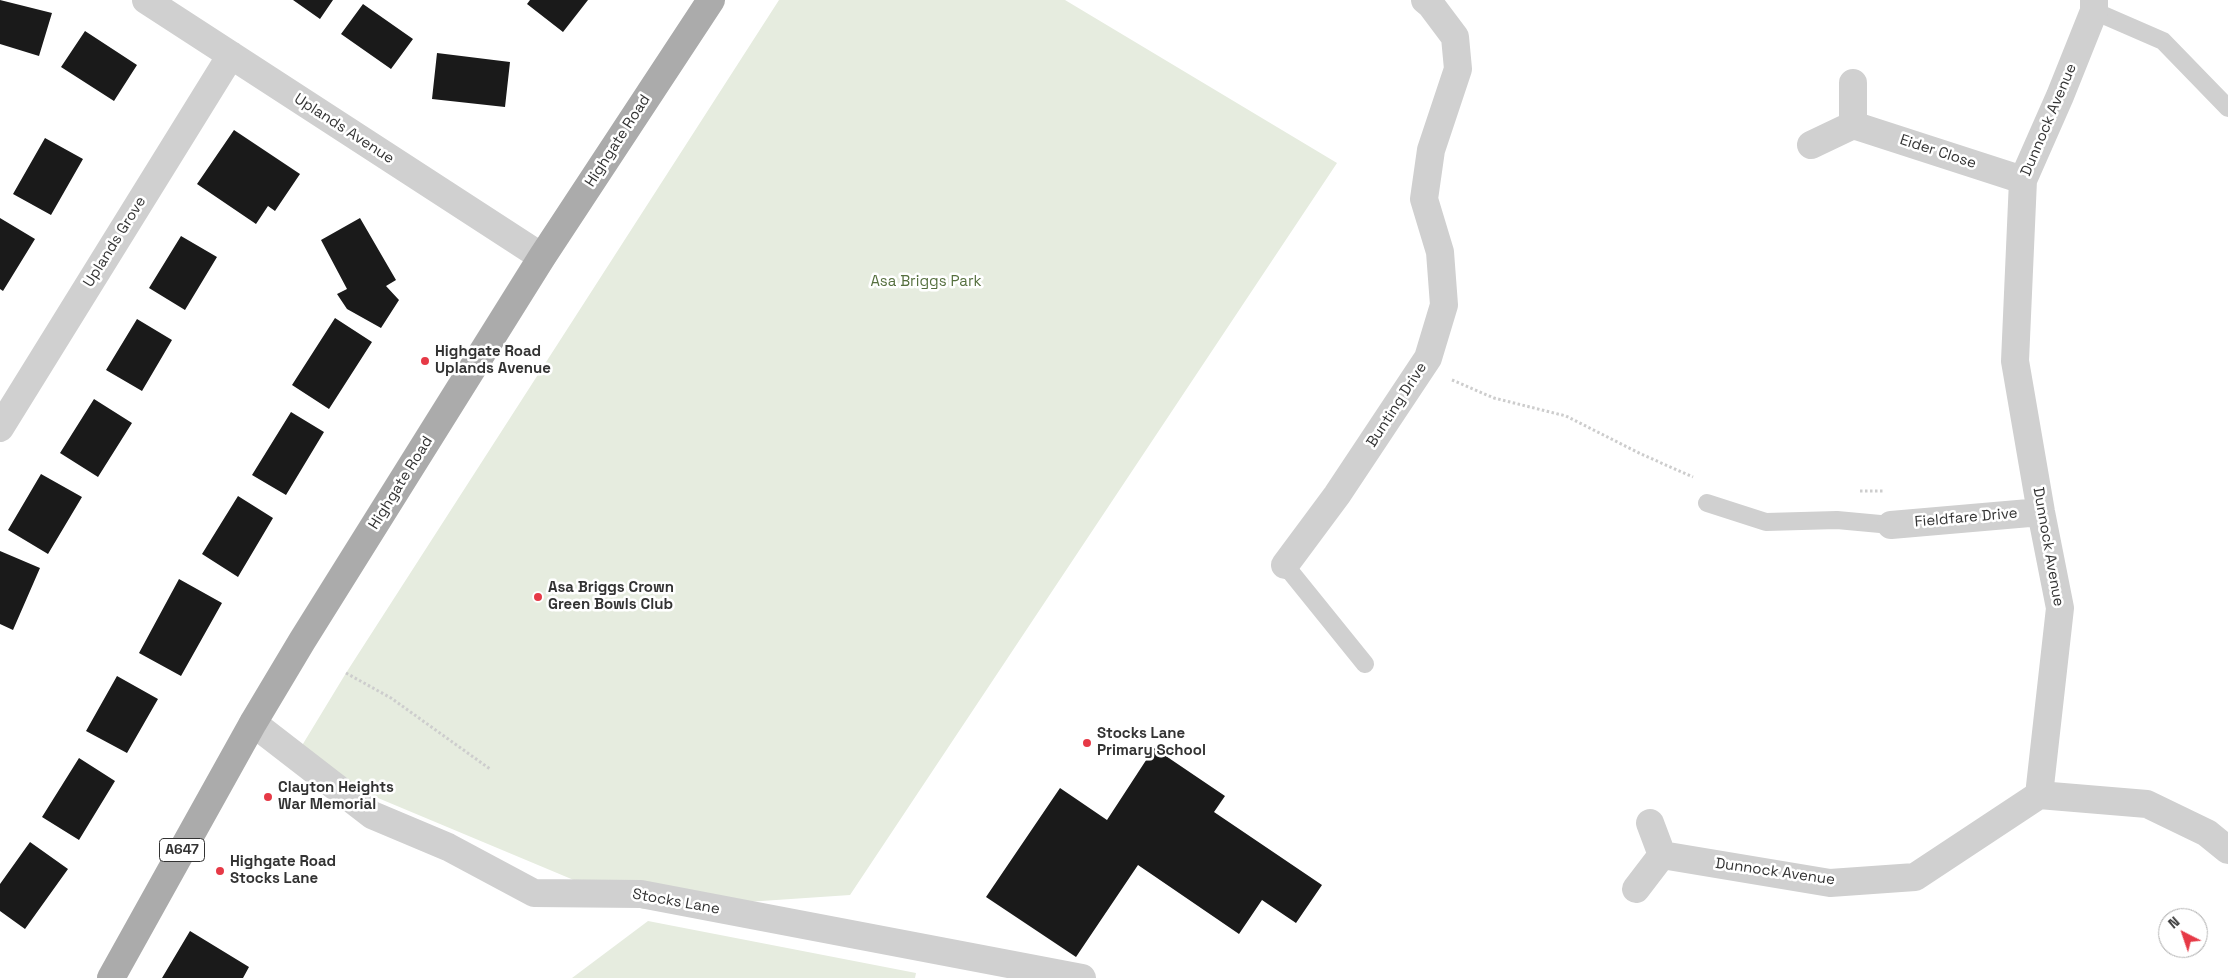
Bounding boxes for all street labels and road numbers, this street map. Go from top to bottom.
street label: Dunnock Avenue [2017,61,2081,179]
street label: Uplands Avenue [291,90,397,168]
street label: Highgate Road [582,92,654,190]
street label: Eider Close [1897,131,1979,173]
street label: Uplands Grove [80,193,150,291]
street label: Bunting Drive [1363,359,1431,451]
street label: Highgate Road [365,433,437,533]
street label: Dunnock Avenue [2029,486,2067,608]
street label: Fieldfare Drive [1914,505,2018,531]
road number: A647 [160,838,204,862]
street label: Dunnock Avenue [1714,855,1836,889]
street label: Stocks Lane [631,885,721,919]

